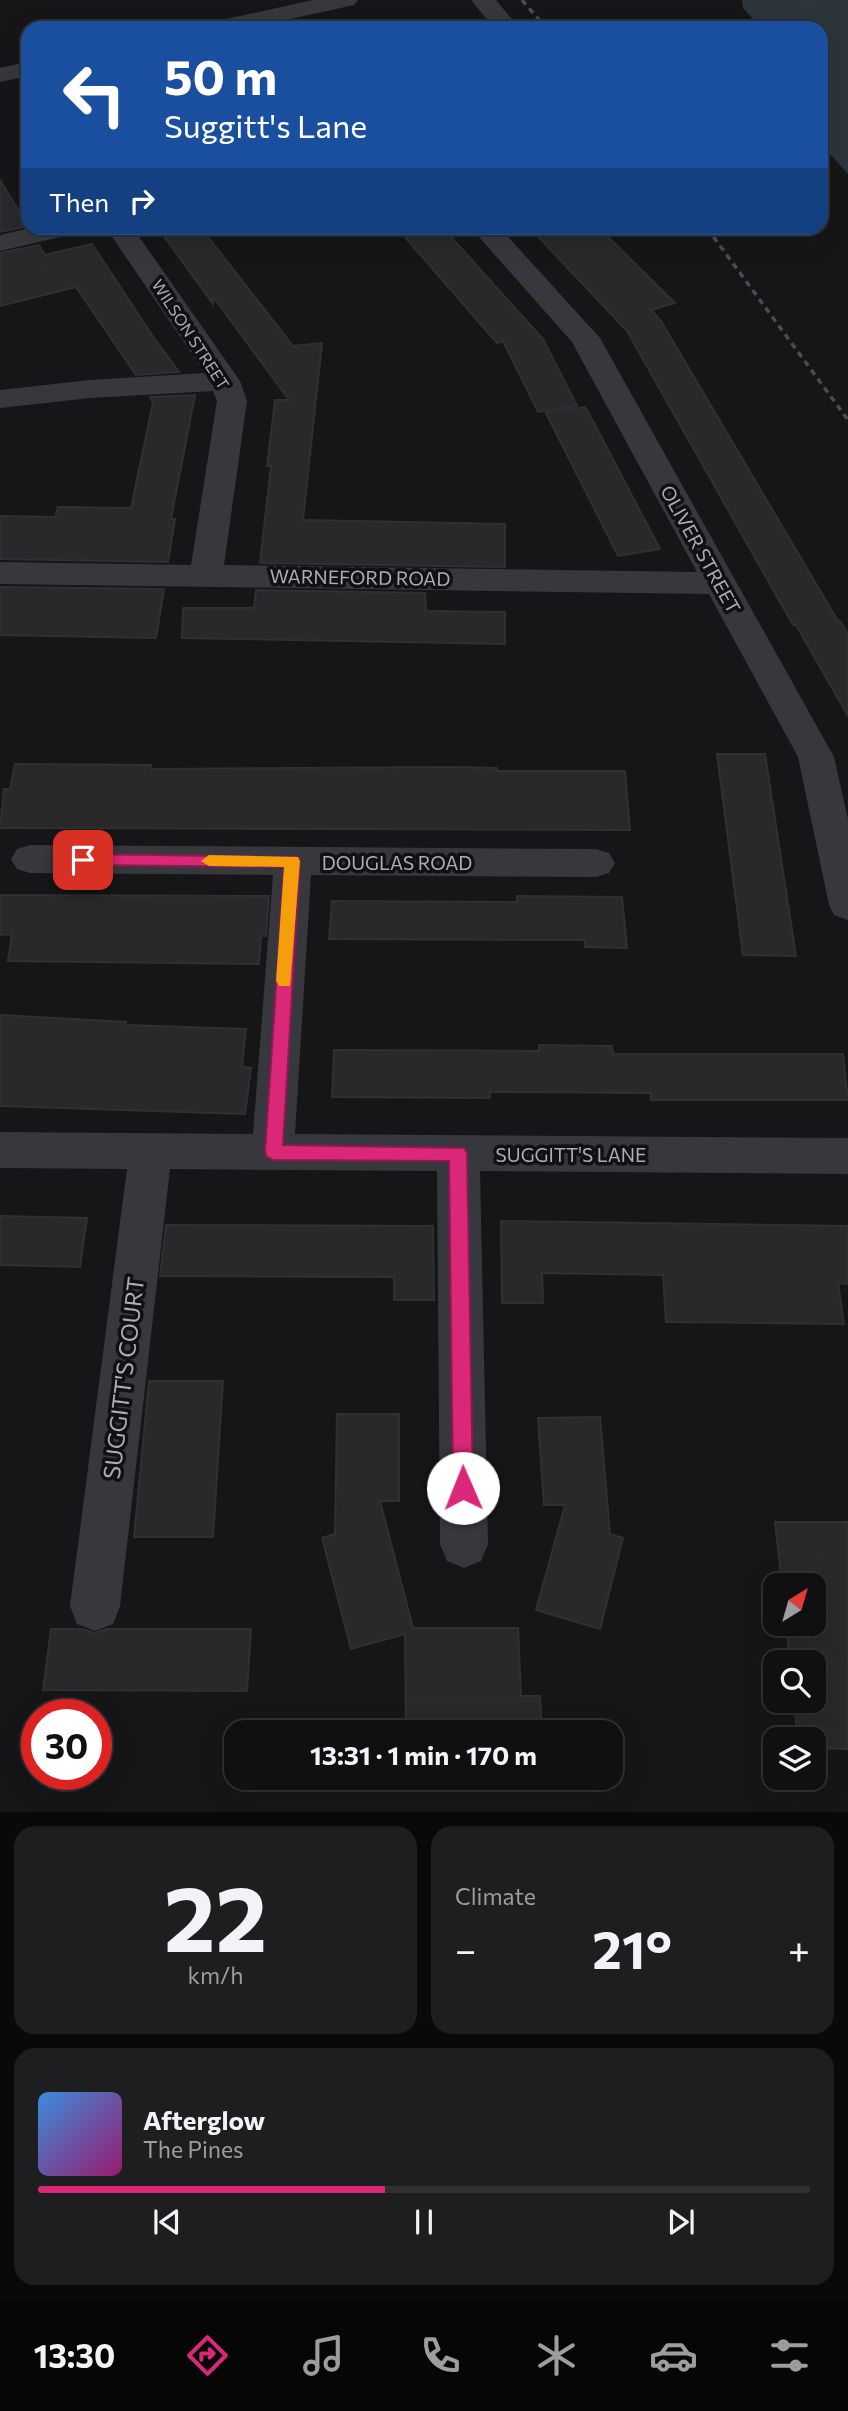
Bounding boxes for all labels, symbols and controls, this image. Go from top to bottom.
text: 50 m [164,45,277,105]
icon: left [49,49,140,140]
text: Suggitt's Lane [164,105,367,145]
icon: right [123,182,161,220]
text: Then [49,186,109,217]
street label: WILSON STREET [148,276,234,392]
street label: OLIVER STREET [656,481,746,617]
street label: WARNEFORD ROAD [269,564,451,590]
pin [53,830,113,890]
icon: arrive [64,841,102,879]
street label: DOUGLAS ROAD [322,851,472,874]
street label: SUGGITT'S LANE [496,1143,646,1166]
street label: SUGGITT'S COURT [97,1275,149,1481]
position arrow [426,1451,500,1525]
north arrow [763,1573,826,1636]
map controls [763,1573,826,1790]
button: search [763,1650,826,1713]
speed limit sign: 30 [21,1699,112,1790]
button: layers [763,1727,826,1790]
text: 13:31 · 1 min · 170 m [310,1739,537,1770]
text: 22 [164,1859,267,1971]
text: Climate [455,1882,536,1910]
text: 21° [592,1916,672,1980]
text: − [455,1925,477,1972]
text: + [788,1925,810,1972]
text: km/h [188,1961,243,1989]
text: Afterglow [143,2104,265,2135]
text: The Pines [143,2135,244,2163]
icon: previous [148,2203,186,2241]
icon: pause [405,2203,443,2241]
icon: next [662,2203,700,2241]
icon: directions [183,2331,232,2380]
icon: music [299,2331,348,2380]
icon: phone [416,2331,465,2380]
icon: climate [532,2331,581,2380]
icon: car [649,2331,698,2380]
icon: filters [765,2331,814,2380]
text: 13:30 [34,2335,115,2375]

